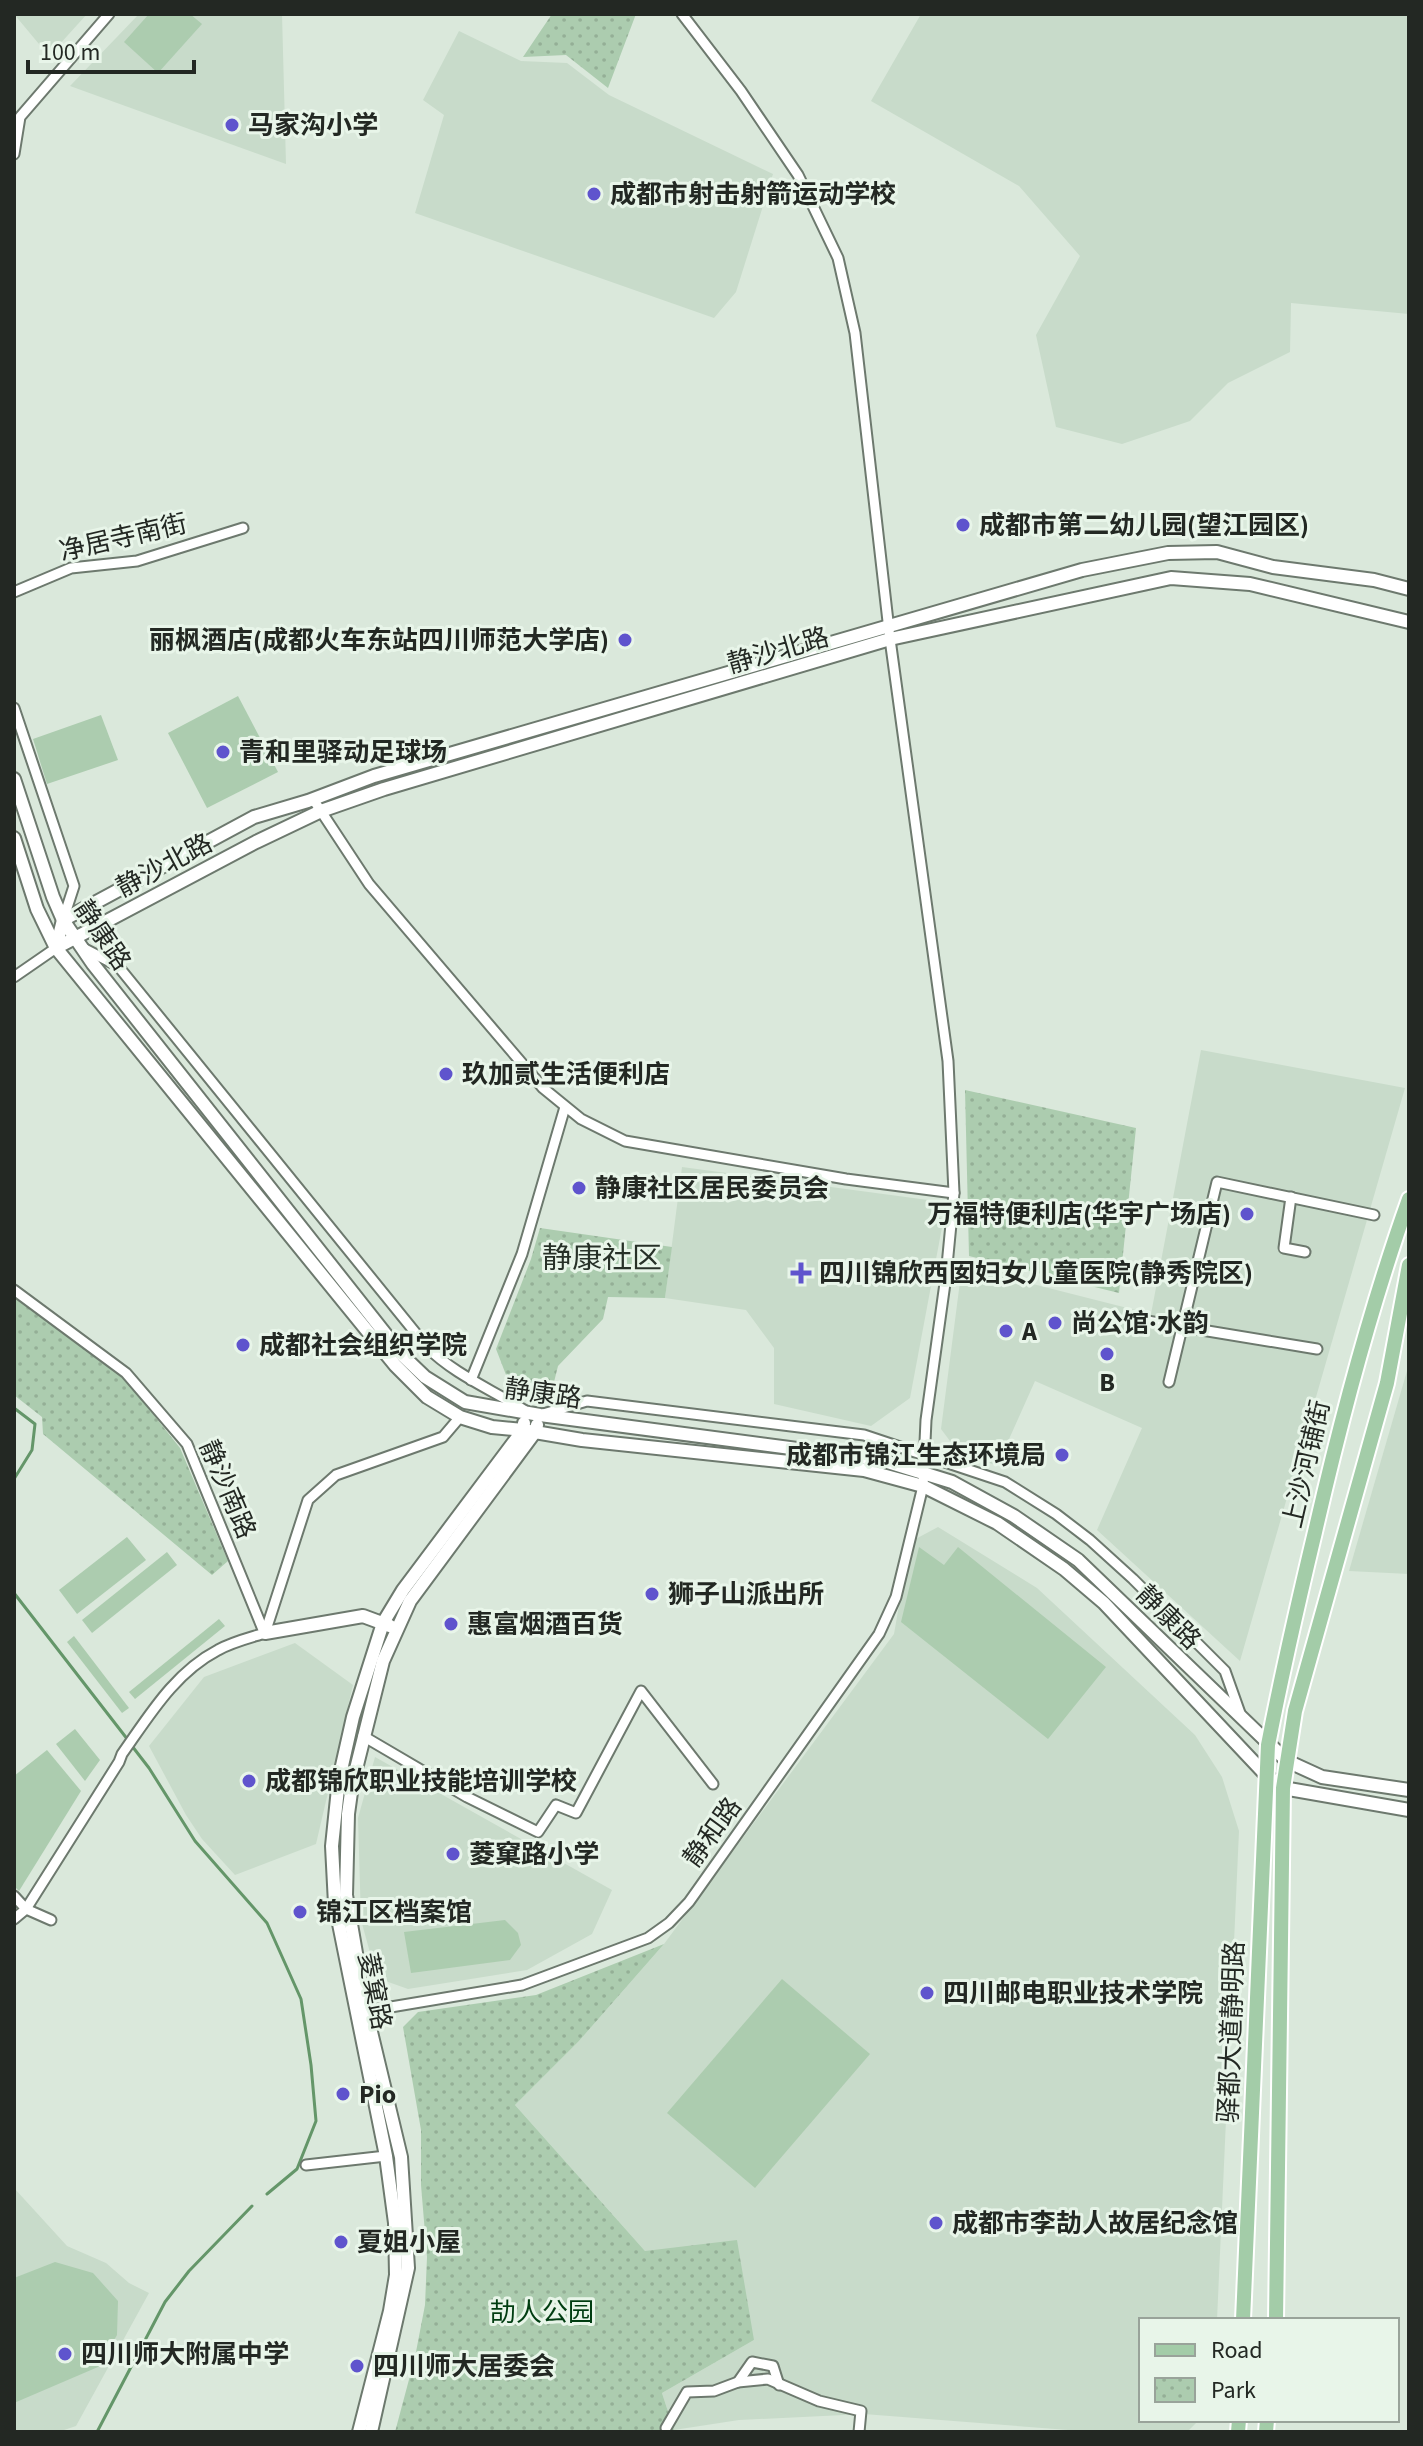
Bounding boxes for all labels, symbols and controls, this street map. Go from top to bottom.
scale bar [28,24,194,74]
text: 100 m [40,35,100,70]
place label: 马家沟小学 [248,107,378,144]
marker: 马家沟小学 [223,116,241,134]
place label: 成都市射击射箭运动学校 [610,176,896,213]
marker: 成都市射击射箭运动学校 [585,185,603,203]
street label: 净居寺南街 [56,505,191,570]
place label: 成都市第二幼儿园(望江园区) [979,507,1309,544]
marker: 成都市第二幼儿园(望江园区) [954,516,972,534]
street label: 静沙北路 [723,618,833,683]
place label: 丽枫酒店(成都火车东站四川师范大学店) [149,622,609,659]
marker: 丽枫酒店(成都火车东站四川师范大学店) [616,631,634,649]
place label: 青和里驿动足球场 [239,734,447,771]
marker: 青和里驿动足球场 [214,743,232,761]
street label: 静沙北路 [110,825,219,906]
street label: 静康路 [65,893,140,978]
place label: 玖加贰生活便利店 [462,1056,670,1093]
marker: 玖加贰生活便利店 [437,1065,455,1083]
place label: 静康社区居民委员会 [595,1170,829,1207]
marker: 静康社区居民委员会 [570,1179,588,1197]
place label: 万福特便利店(华宇广场店) [927,1196,1231,1233]
marker: 万福特便利店(华宇广场店) [1238,1205,1256,1223]
district label: 静康社区 [542,1237,662,1280]
place label: 四川锦欣西囡妇女儿童医院(静秀院区) [819,1255,1253,1292]
marker: 四川锦欣西囡妇女儿童医院(静秀院区) [790,1262,812,1284]
place label: 尚公馆·水韵 [1071,1305,1209,1342]
place label: A [1021,1313,1038,1350]
marker: 尚公馆·水韵 [1046,1314,1064,1332]
marker: A [997,1322,1015,1340]
place label: 成都社会组织学院 [259,1327,467,1364]
marker: 成都社会组织学院 [234,1336,252,1354]
marker: B [1098,1345,1116,1363]
place label: B [1099,1364,1115,1401]
street label: 静康路 [502,1370,584,1417]
street label: 上沙河铺街 [1274,1397,1339,1532]
street label: 静沙南路 [190,1434,265,1544]
place label: 成都市锦江生态环境局 [786,1437,1046,1474]
marker: 成都市锦江生态环境局 [1053,1446,1071,1464]
place label: 狮子山派出所 [668,1576,824,1613]
street label: 静康路 [1128,1577,1209,1658]
marker: 狮子山派出所 [643,1585,661,1603]
place label: 惠富烟酒百货 [467,1606,623,1643]
marker: 惠富烟酒百货 [442,1615,460,1633]
place label: 成都锦欣职业技能培训学校 [265,1763,577,1800]
marker: 成都锦欣职业技能培训学校 [240,1772,258,1790]
street label: 静和路 [675,1790,750,1875]
place label: 菱窠路小学 [469,1836,599,1873]
marker: 菱窠路小学 [444,1845,462,1863]
place label: 锦江区档案馆 [316,1894,472,1931]
marker: 锦江区档案馆 [291,1903,309,1921]
street label: 驿都大道静明路 [1210,1940,1253,2124]
street label: 菱窠路 [349,1949,400,2033]
place label: 四川邮电职业技术学院 [943,1975,1203,2012]
marker: 四川邮电职业技术学院 [918,1984,936,2002]
place label: Pio [359,2076,396,2113]
marker: Pio [334,2085,352,2103]
place label: 成都市李劼人故居纪念馆 [952,2205,1238,2242]
marker: 成都市李劼人故居纪念馆 [927,2214,945,2232]
place label: 夏姐小屋 [357,2224,461,2261]
marker: 夏姐小屋 [332,2233,350,2251]
park label: 劼人公园 [490,2294,594,2331]
legend [1139,2318,1399,2422]
text: Road [1211,2333,1263,2368]
place label: 四川师大附属中学 [81,2336,289,2373]
marker: 四川师大附属中学 [56,2345,74,2363]
place label: 四川师大居委会 [373,2348,555,2385]
marker: 四川师大居委会 [348,2357,366,2375]
text: Park [1211,2373,1256,2408]

